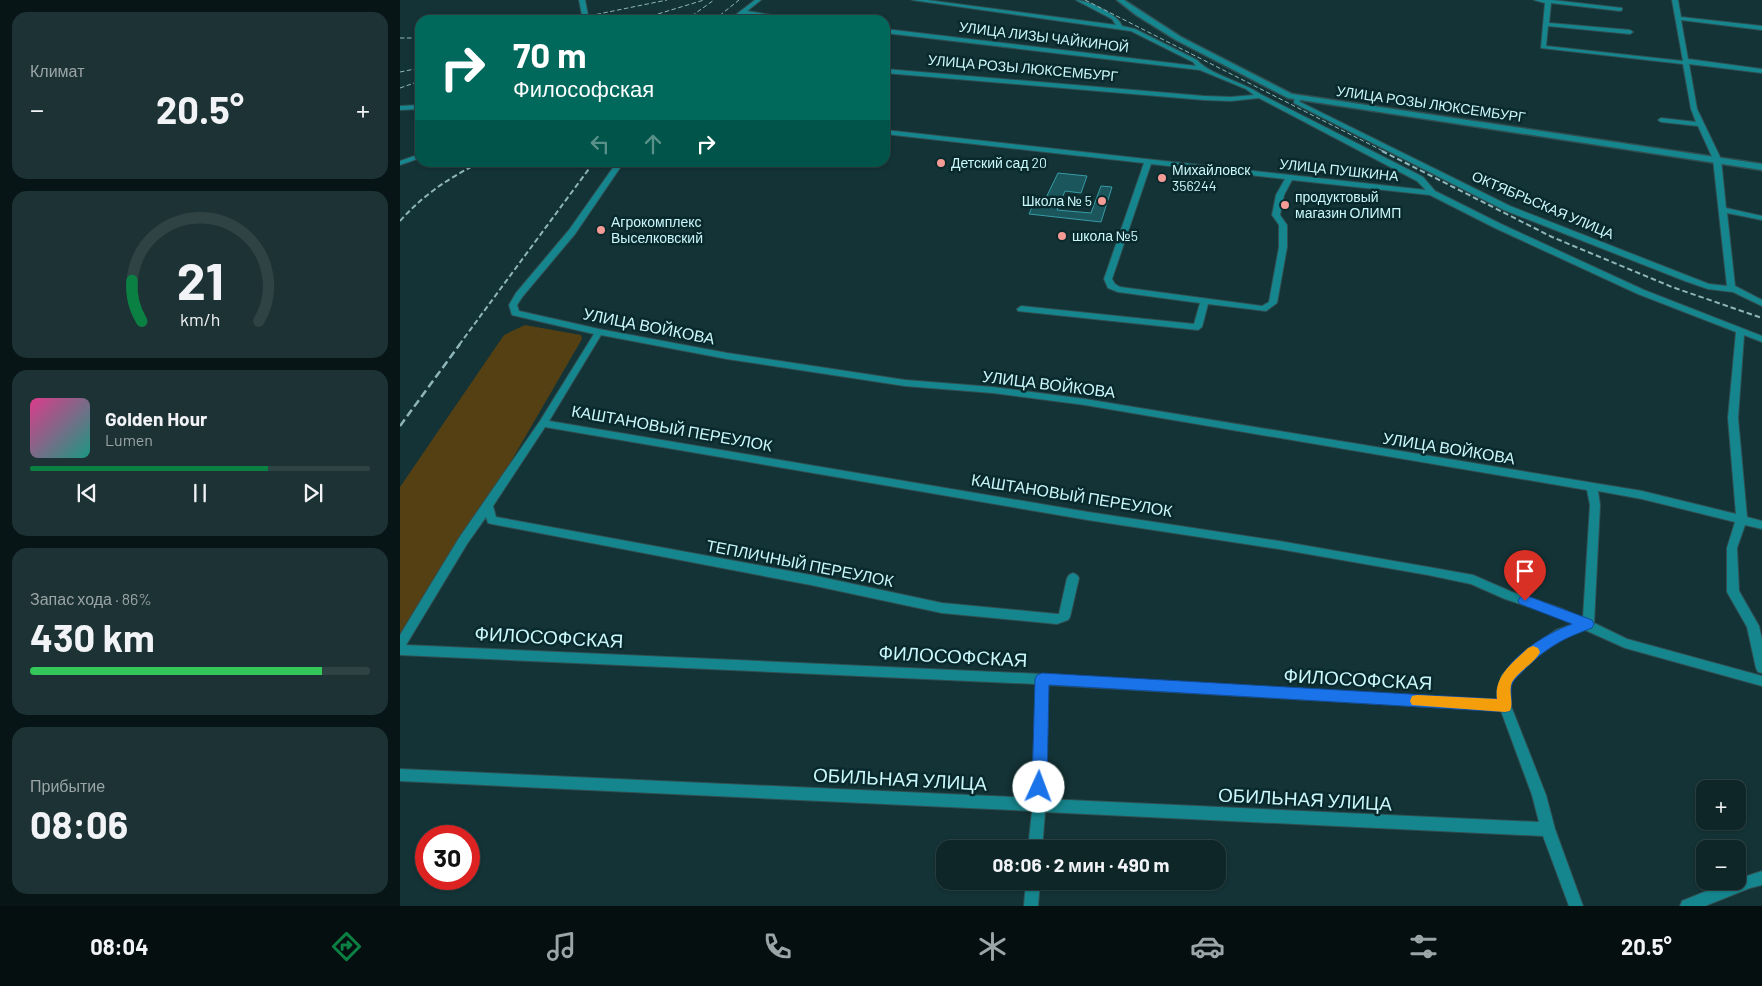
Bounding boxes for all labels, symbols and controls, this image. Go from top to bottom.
street label: УЛИЦА ЛИЗЫ ЧАЙКИНОЙ [958,18,1130,55]
text: 70 m [513,33,587,75]
icon: right [430,35,495,100]
street label: УЛИЦА РОЗЫ ЛЮКСЕМБУРГ [927,51,1119,84]
text: Климат [30,61,84,80]
text: Философская [513,75,654,101]
street label: УЛИЦА РОЗЫ ЛЮКСЕМБУРГ [1335,82,1527,125]
text: 20.5° [156,86,244,132]
text: − [30,92,44,126]
text: + [356,92,370,126]
icon: left [586,130,614,158]
icon: ahead [639,130,667,158]
icon: right [692,130,720,158]
place label: Детский сад 20 [951,154,1047,171]
street label: УЛИЦА ПУШКИНА [1279,155,1400,184]
marker: Детский сад 20 [935,157,947,169]
place label: Михайловск 356244 [1172,161,1251,194]
street label: ОКТЯБРЬСКАЯ УЛИЦА [1470,167,1617,242]
marker: Михайловск 356244 [1156,172,1168,184]
place label: продуктовый магазин ОЛИМП [1295,188,1401,221]
place label: Школа № 5 [1022,192,1092,209]
marker: Школа № 5 [1096,195,1108,207]
marker: продуктовый магазин ОЛИМП [1279,199,1291,211]
place label: Агрокомплекс Выселковский [611,213,703,246]
marker: Агрокомплекс Выселковский [595,224,607,236]
place label: школа №5 [1072,227,1138,244]
marker: школа №5 [1056,230,1068,242]
text: 21 [176,248,224,310]
street label: УЛИЦА ВОЙКОВА [582,303,717,348]
text: km/h [180,308,220,330]
street label: УЛИЦА ВОЙКОВА [981,366,1117,401]
street label: КАШТАНОВЫЙ ПЕРЕУЛОК [570,400,775,455]
text: Golden Hour [105,407,207,430]
street label: УЛИЦА ВОЙКОВА [1382,428,1517,467]
text: Lumen [105,430,153,449]
street label: КАШТАНОВЫЙ ПЕРЕУЛОК [970,469,1175,520]
icon: previous [73,479,101,507]
icon: pause [186,479,214,507]
icon: next [299,479,327,507]
street label: ТЕПЛИЧНЫЙ ПЕРЕУЛОК [705,535,896,590]
pin [1504,550,1546,601]
icon: arrive [1511,557,1539,585]
text: Запас хода · 86% [30,589,152,608]
text: 430 km [30,614,155,660]
street label: ФИЛОСОФСКАЯ [474,621,624,652]
street label: ФИЛОСОФСКАЯ [878,640,1028,671]
street label: ФИЛОСОФСКАЯ [1283,663,1433,694]
position arrow [1012,760,1064,812]
street label: ОБИЛЬНАЯ УЛИЦА [813,762,988,795]
text: Прибытие [30,776,105,795]
map controls [1696,780,1746,890]
button: + [1696,780,1746,830]
street label: ОБИЛЬНАЯ УЛИЦА [1218,782,1393,815]
text: 08:06 [30,801,128,847]
speed limit sign: 30 [415,825,480,890]
button: − [1696,840,1746,890]
text: 08:06 · 2 мин · 490 m [993,853,1169,876]
icon: directions [329,929,364,964]
icon: music [544,929,579,964]
icon: phone [760,929,795,964]
icon: climate [975,929,1010,964]
icon: car [1190,929,1225,964]
icon: filters [1406,929,1441,964]
text: 08:04 [90,933,148,959]
text: 20.5° [1621,933,1672,959]

